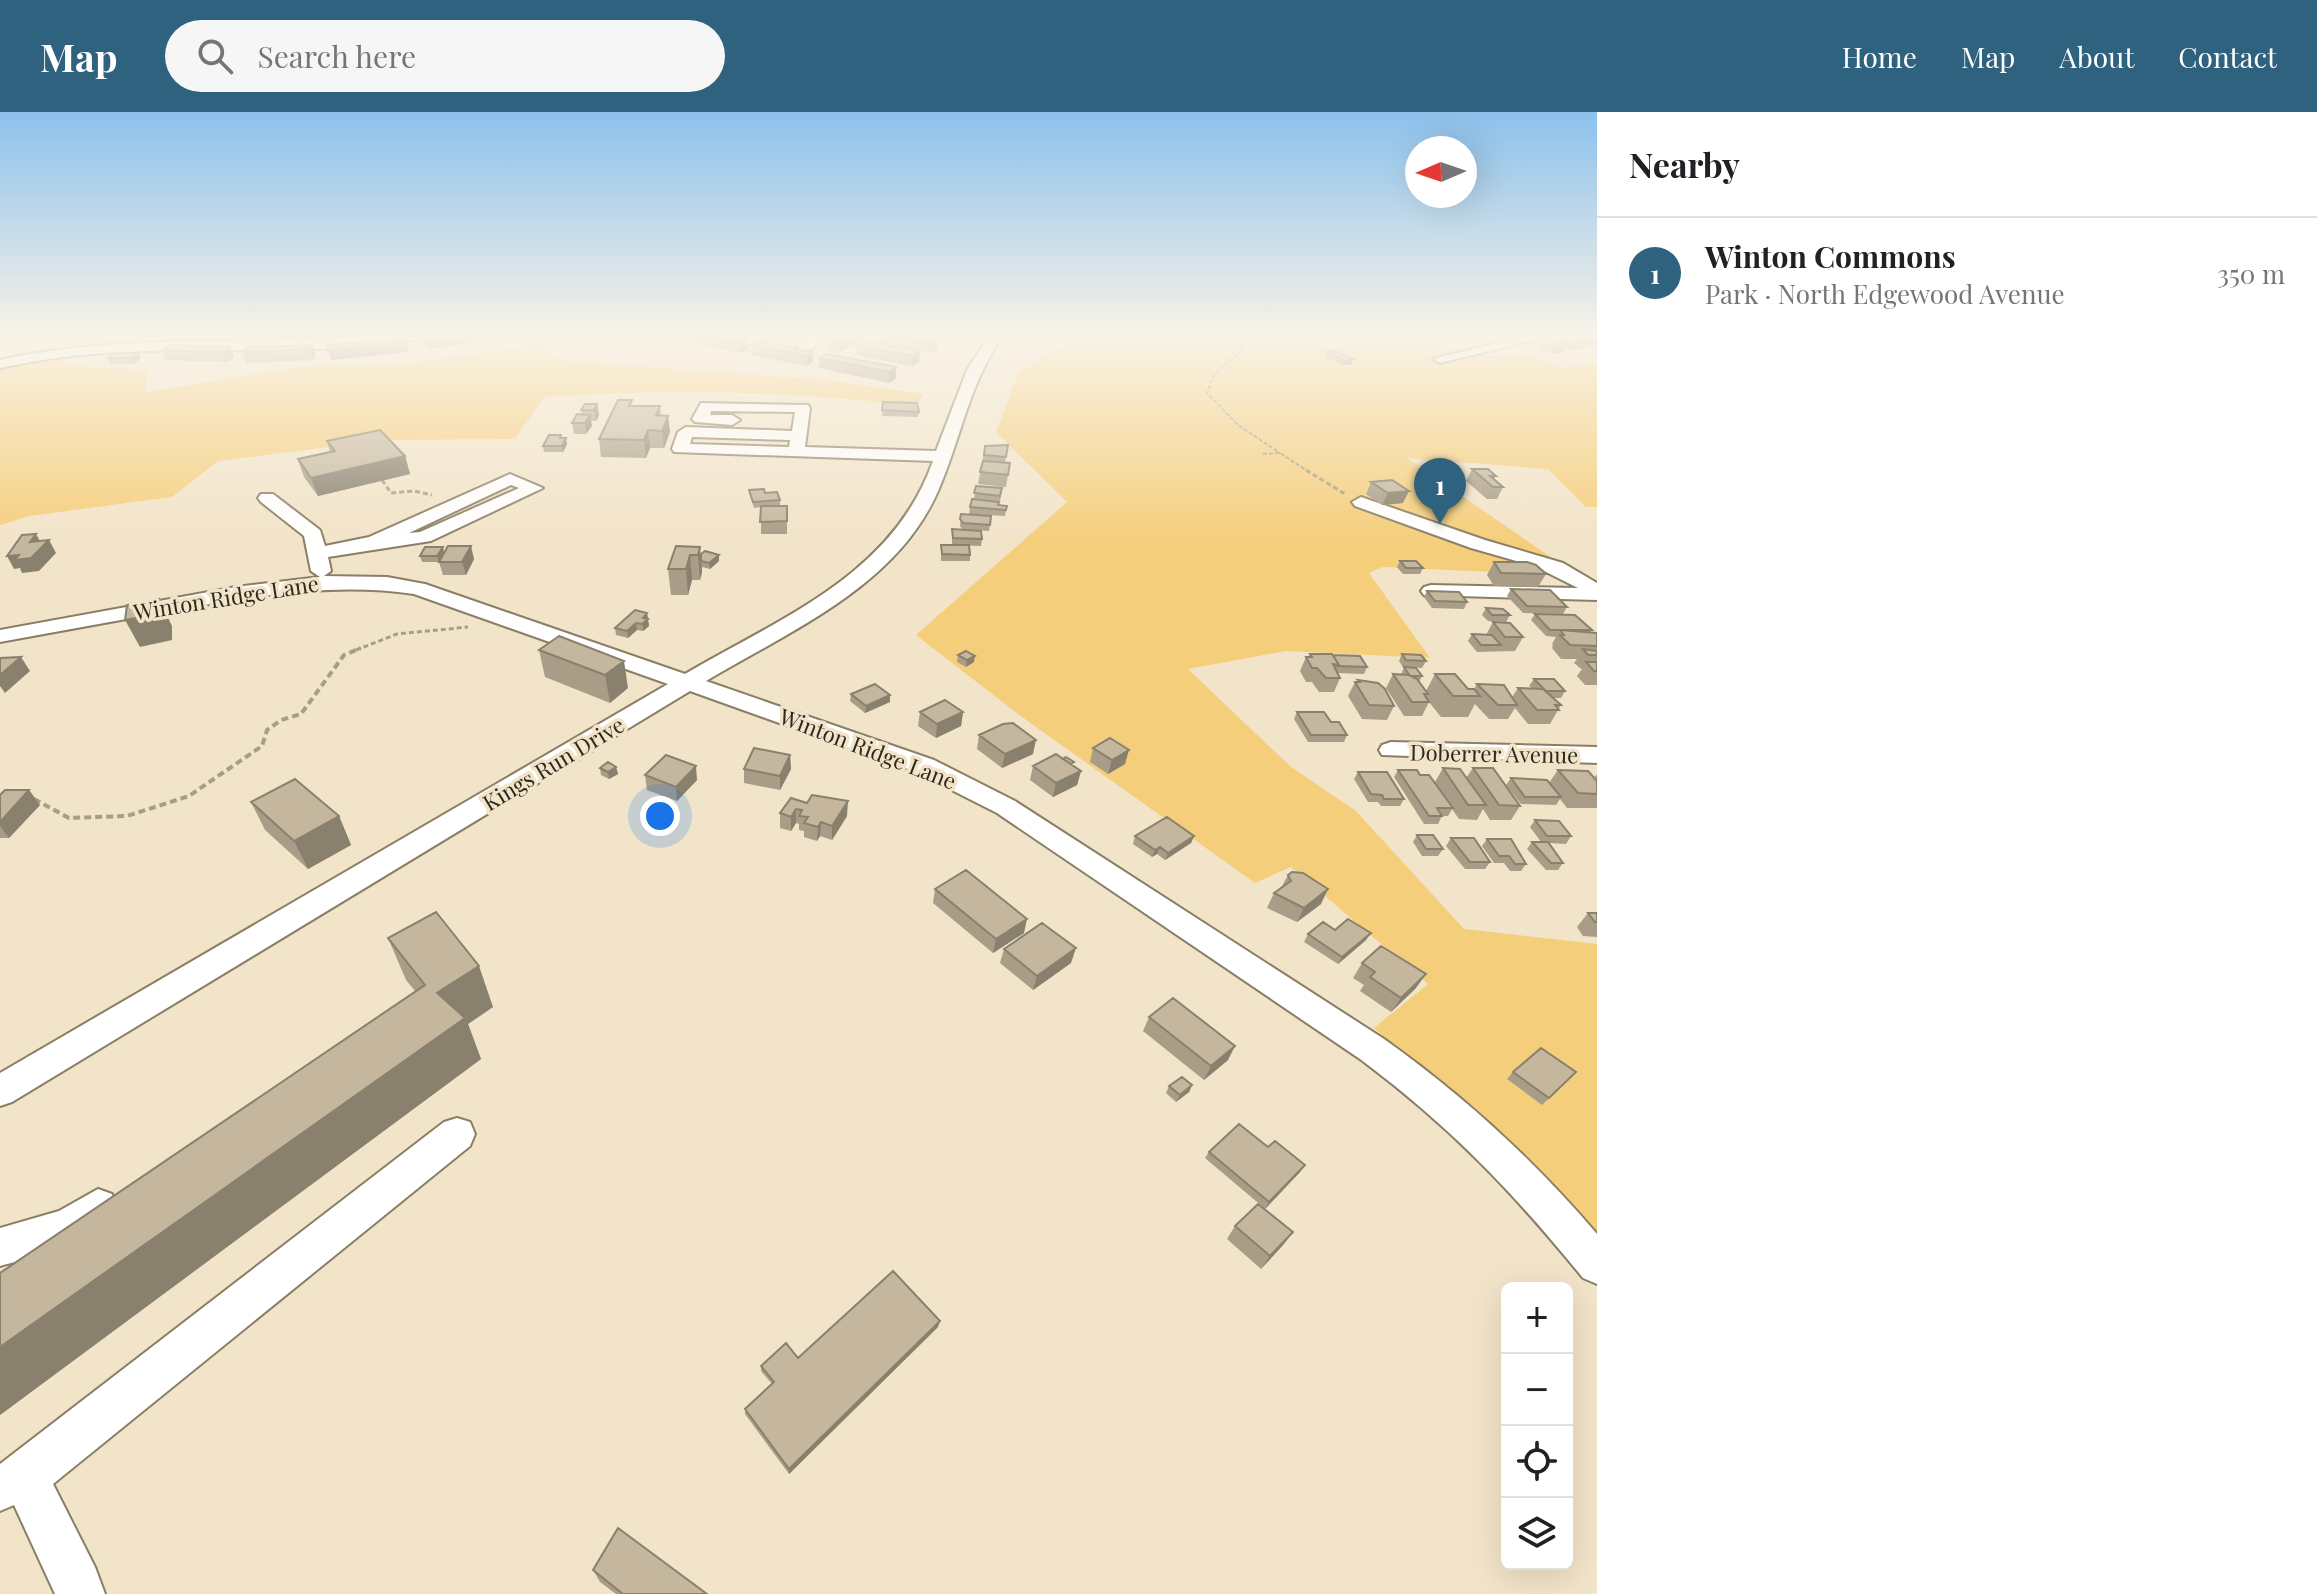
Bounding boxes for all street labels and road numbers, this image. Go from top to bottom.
street label: Winton Ridge Lane [130,568,321,627]
street label: Winton Ridge Lane [774,700,961,796]
street label: Kings Run Drive [477,709,629,817]
street label: Doberrer Avenue [1410,737,1578,769]

